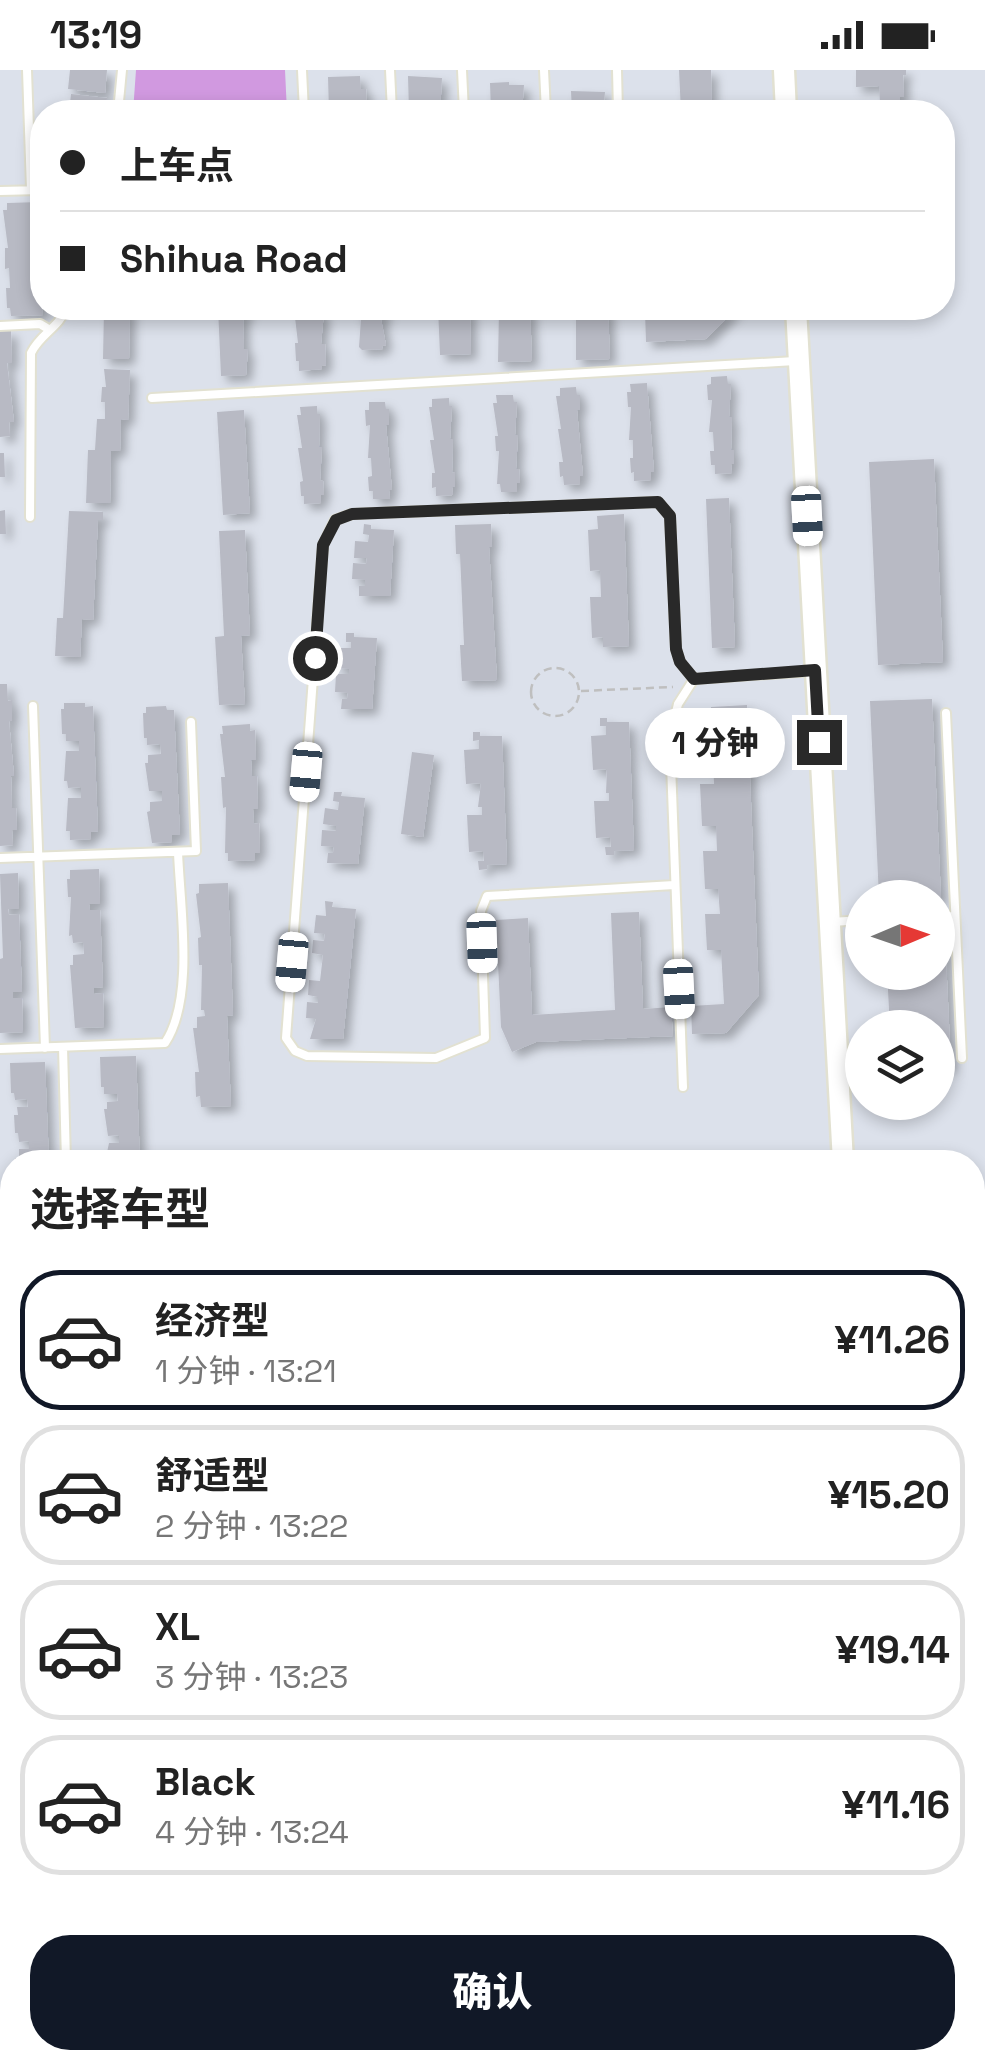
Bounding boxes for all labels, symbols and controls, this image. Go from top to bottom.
text: 13:19 [50,11,142,59]
text: 上车点 [120,142,234,190]
text: Shihua Road [120,235,348,283]
car [790,485,824,547]
route start [293,636,338,681]
callout: 1 分钟 [644,707,784,777]
route end [797,720,842,765]
text: 1 分钟 [672,723,758,763]
car [288,741,324,803]
north arrow [845,880,955,990]
map controls [845,880,955,1120]
car [466,912,498,974]
car [274,931,310,993]
car [662,958,696,1020]
button: layers [845,1010,955,1120]
text: 选择车型 [30,1181,210,1238]
icon: car [35,1295,125,1385]
text: 经济型 [155,1297,269,1345]
text: ¥11.26 [835,1316,950,1364]
text: 1 分钟 · 13:21 [155,1351,337,1391]
icon: car [35,1450,125,1540]
text: 舒适型 [155,1452,269,1500]
text: ¥15.20 [828,1471,950,1519]
text: 2 分钟 · 13:22 [155,1506,348,1546]
text: XL [155,1603,200,1651]
icon: car [35,1605,125,1695]
text: ¥19.14 [835,1626,950,1674]
text: 3 分钟 · 13:23 [155,1657,348,1697]
text: Black [155,1758,256,1806]
icon: car [35,1760,125,1850]
text: ¥11.16 [842,1781,950,1829]
text: 4 分钟 · 13:24 [155,1812,349,1852]
button: 确认 [30,1935,955,2050]

